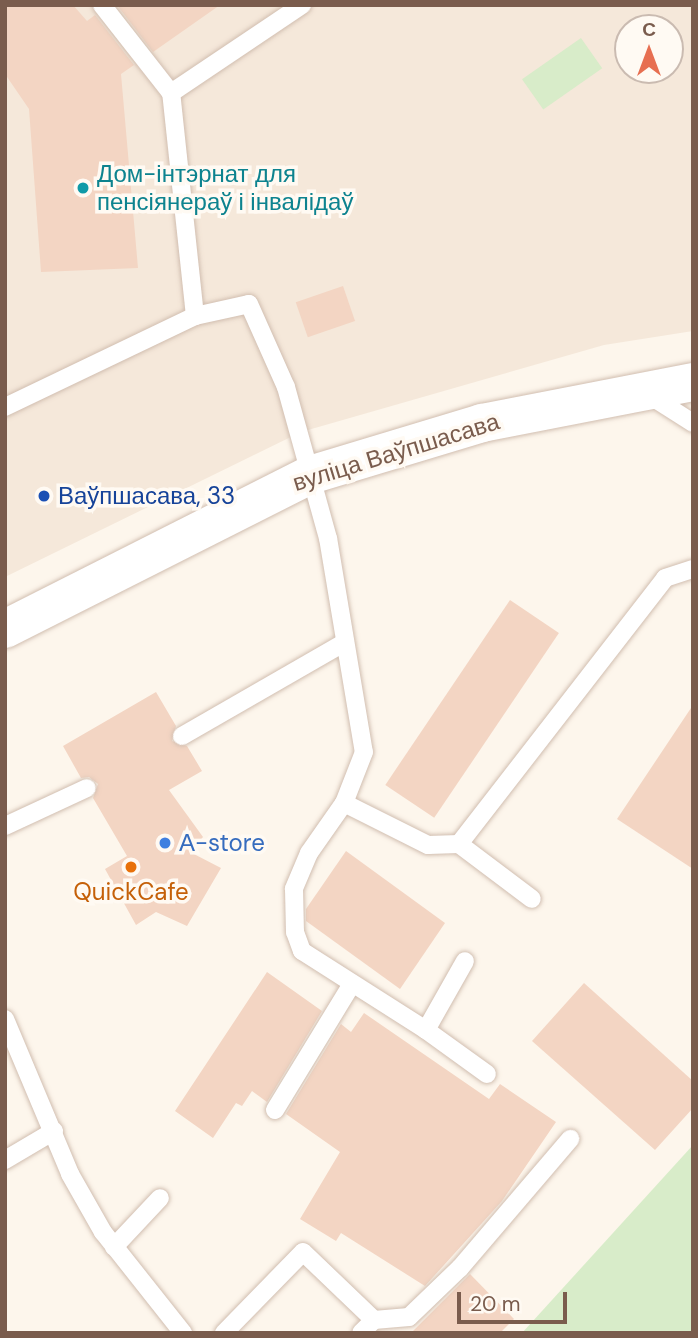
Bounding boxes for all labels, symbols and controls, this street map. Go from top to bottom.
north arrow [614,14,684,84]
text: С [642,17,656,42]
place label: Дом-інтэрнат для пенсіянераў і інвалідаў [97,160,353,216]
marker: Дом-інтэрнат для пенсіянераў і інвалідаў [75,180,91,196]
street label: вуліца Ваўпшасава [289,407,503,497]
place label: Ваўпшасава, 33 [58,482,235,510]
marker: Ваўпшасава, 33 [36,488,52,504]
place label: А-store [179,829,265,857]
marker: А-store [157,835,173,851]
marker: QuickCafe [123,859,139,875]
place label: QuickCafe [73,878,189,906]
scale bar [460,1278,570,1322]
text: 20 m [470,1290,521,1318]

